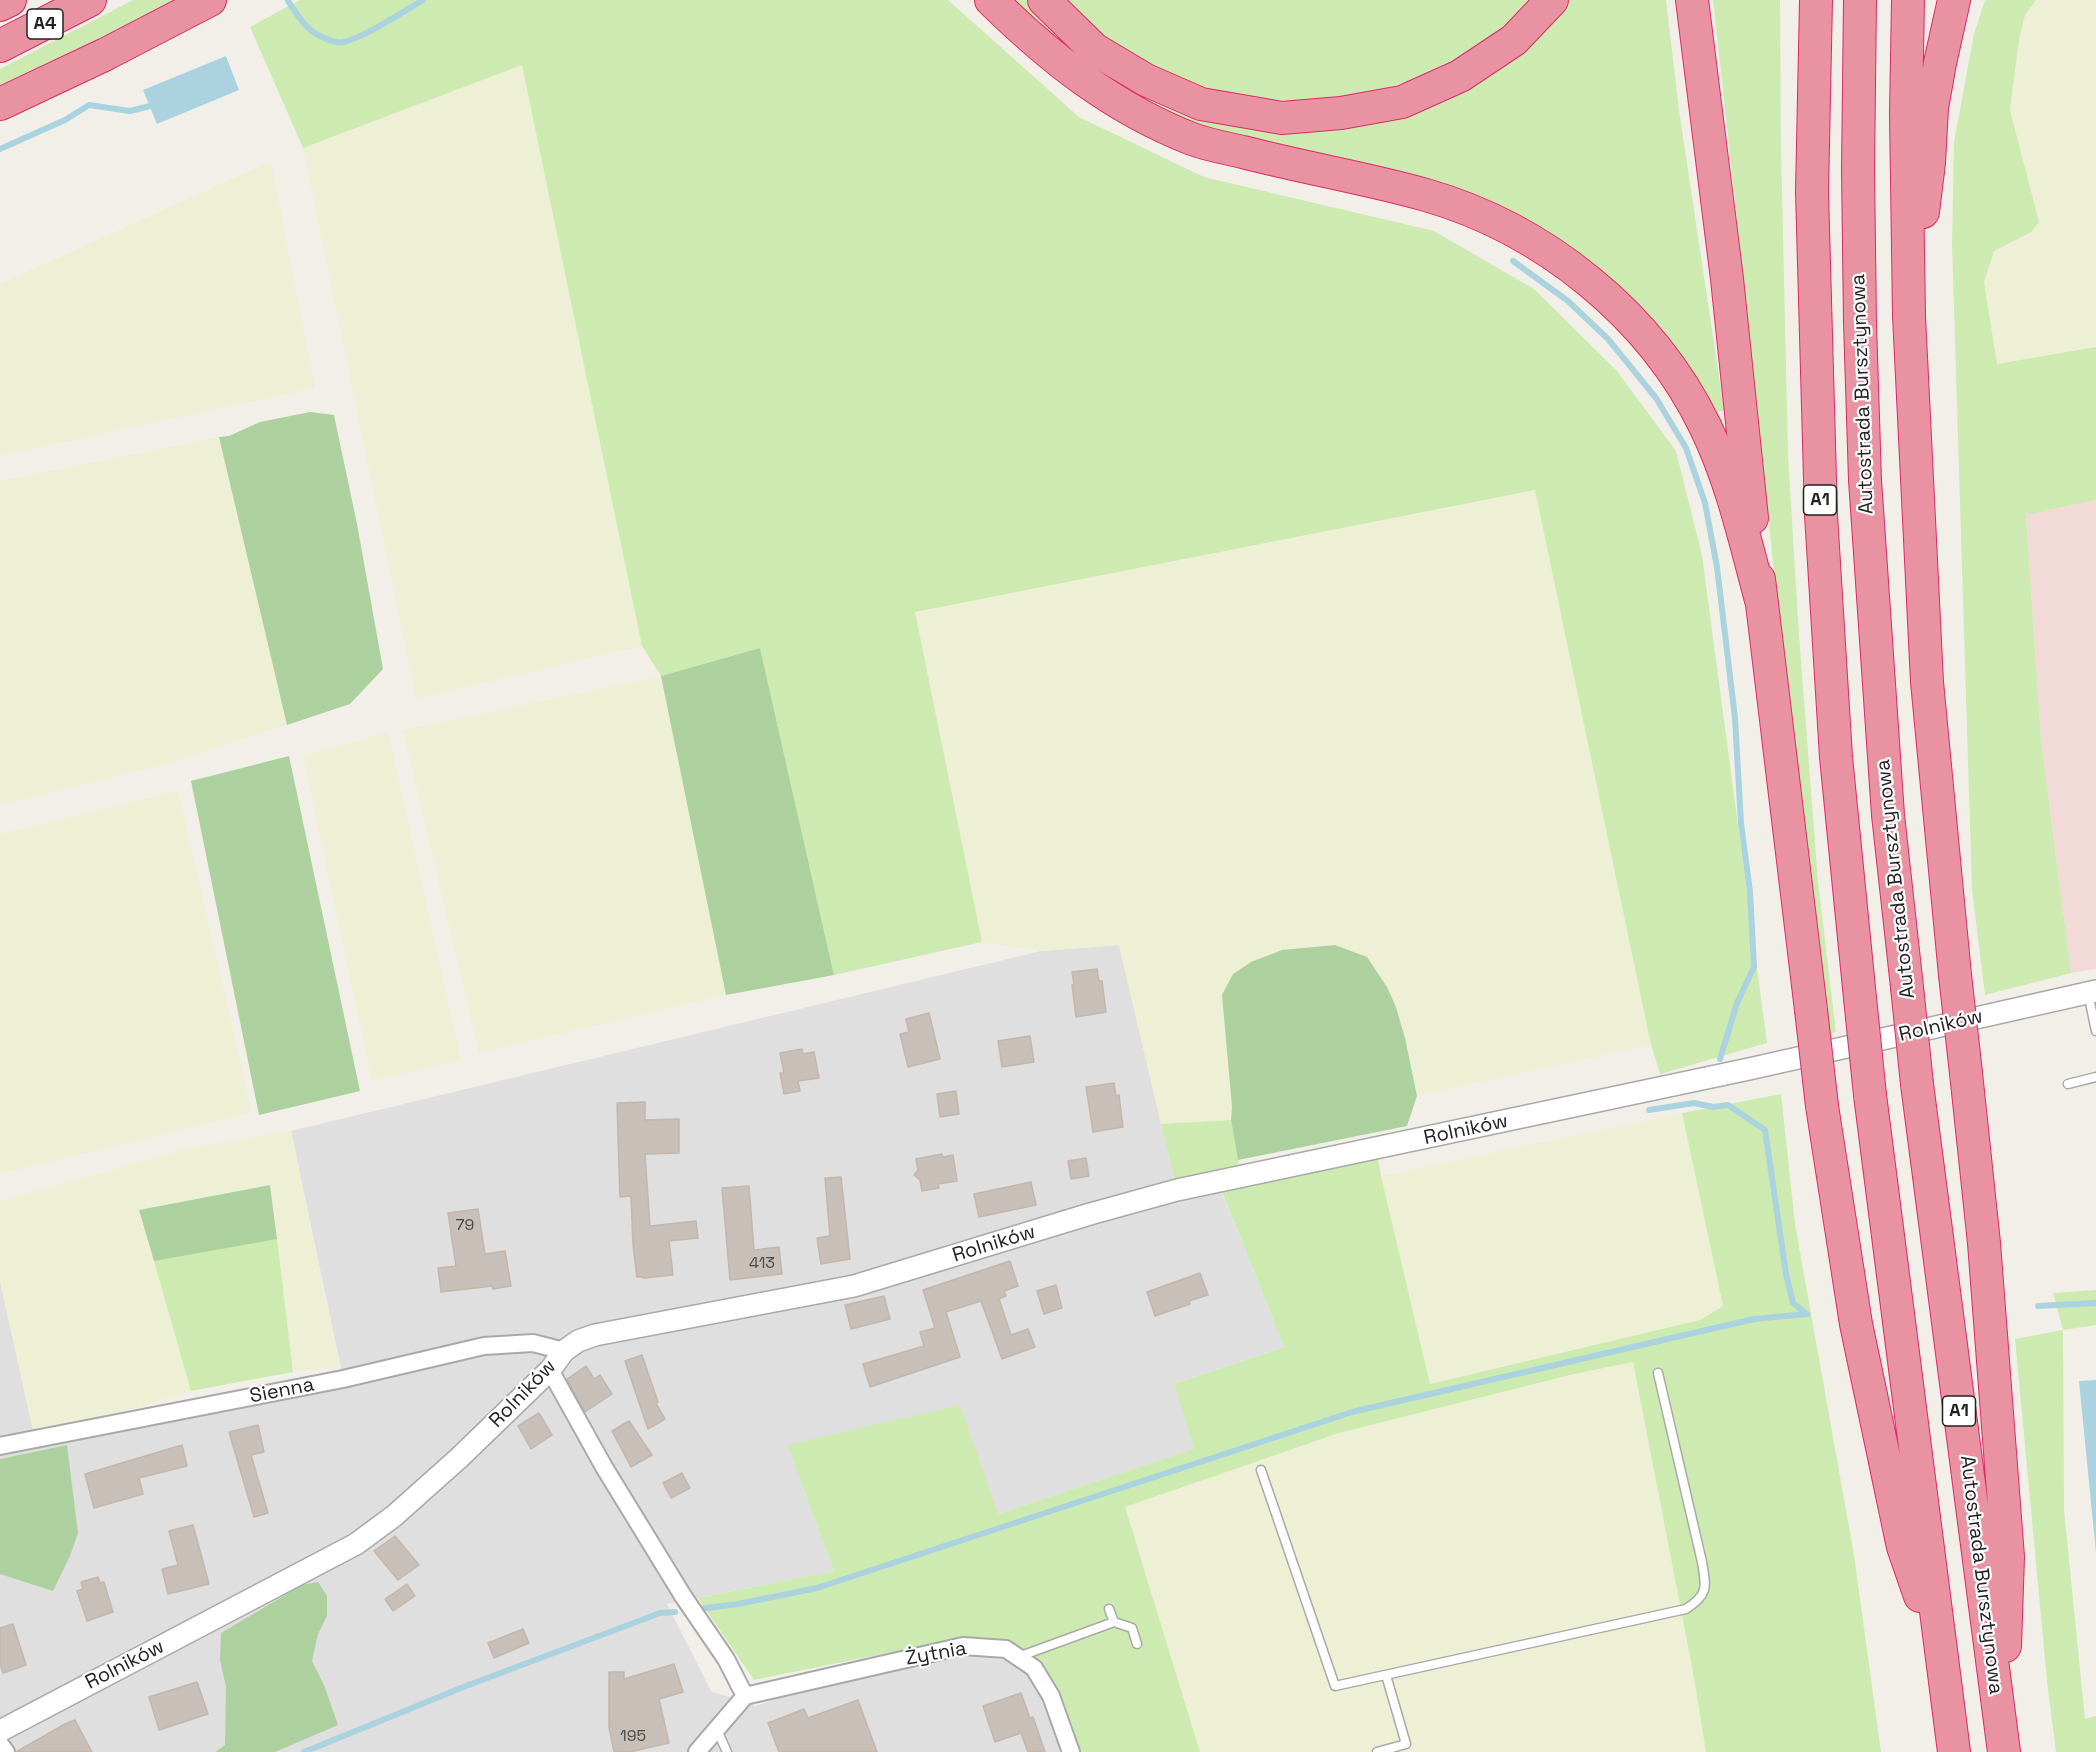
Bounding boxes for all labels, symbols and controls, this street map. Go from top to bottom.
road number: A4 [27,9,63,39]
street label: Autostrada Bursztynowa [1847,273,1879,515]
road number: A1 [1804,485,1836,515]
street label: Autostrada Bursztynowa [1871,758,1921,1000]
street label: Rolników [1897,1005,1985,1047]
street label: Rolników [1422,1109,1510,1151]
house number: 79 [456,1216,474,1236]
street label: Rolników [950,1220,1038,1268]
house number: 413 [749,1254,775,1274]
street label: Rolników [485,1355,561,1433]
street label: Sienna [248,1373,316,1409]
road number: A1 [1942,1396,1976,1426]
street label: Autostrada Bursztynowa [1954,1454,2008,1696]
street label: Rolników [81,1635,169,1695]
street label: Żytnia [904,1637,968,1671]
house number: 195 [620,1727,646,1747]

